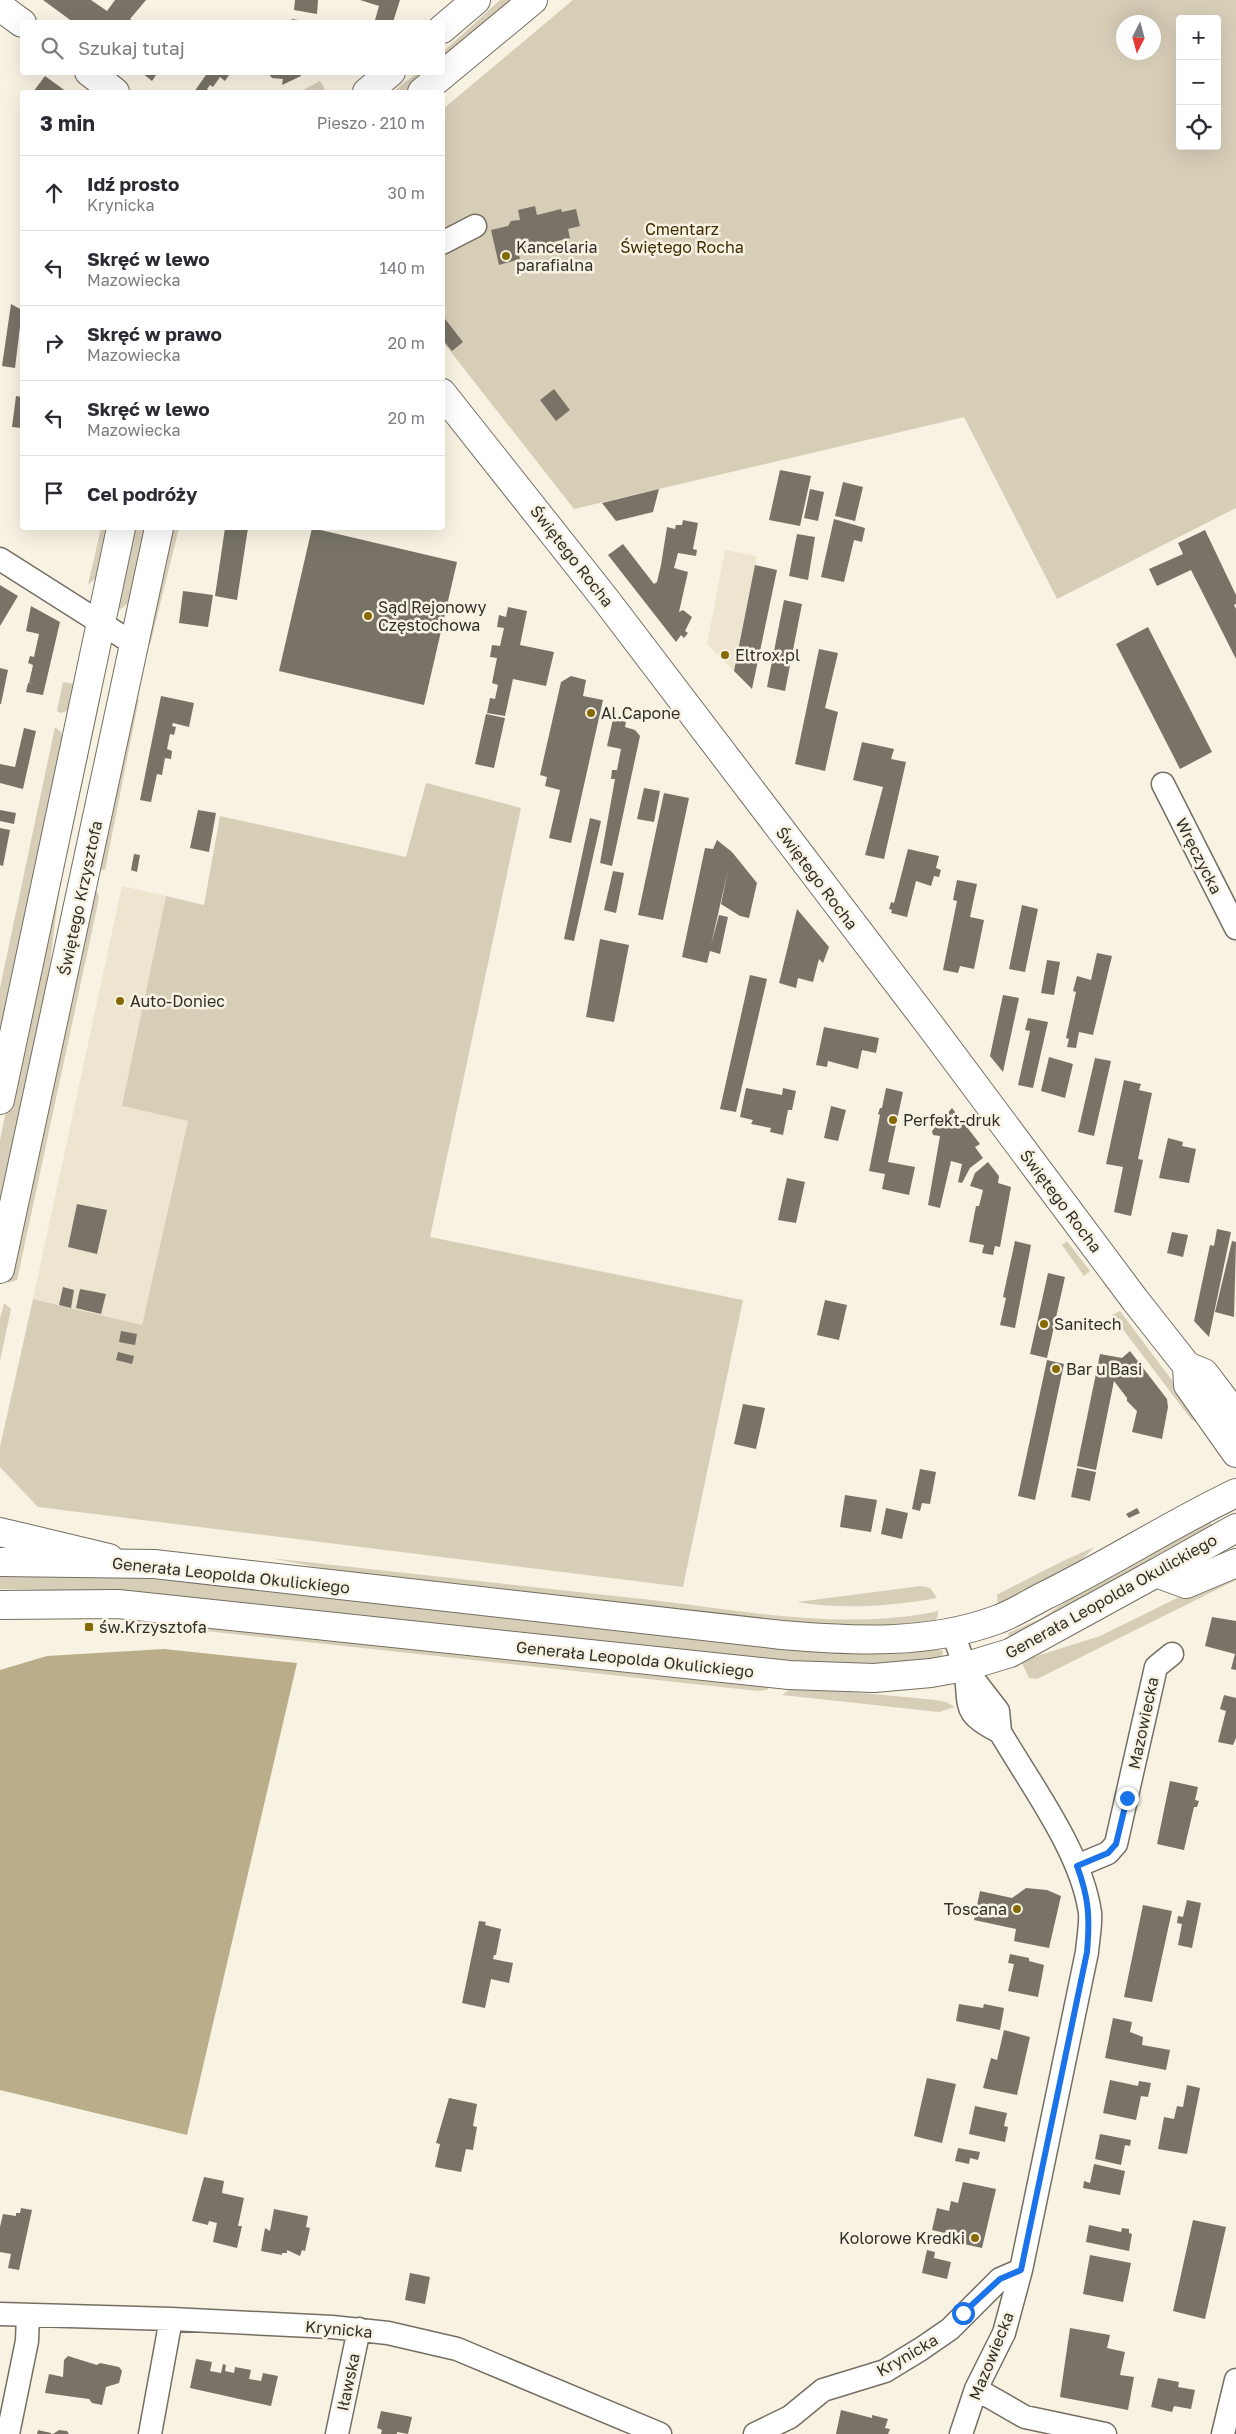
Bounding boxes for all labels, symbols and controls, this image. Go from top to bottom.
north arrow [1116,15,1161,60]
map controls [1176,15,1221,150]
button: + [1176,15,1221,60]
search box [20,20,445,75]
icon: search [38,34,66,62]
text: Szukaj tutaj [78,36,185,59]
button: − [1176,60,1221,105]
button: locate [1176,105,1221,150]
text: 3 min [40,110,95,136]
text: Pieszo · 210 m [317,113,425,133]
text: Idź prosto [87,172,179,195]
icon: ahead [40,179,68,207]
text: 30 m [388,183,425,203]
text: Krynicka [87,195,155,215]
park label: Cmentarz Świętego Rocha [620,219,744,257]
place label: Kancelaria parafialna [516,237,598,275]
text: Skręć w lewo [87,247,210,270]
marker: Kancelaria parafialna [500,250,512,262]
icon: left [40,254,68,282]
text: 140 m [379,258,425,278]
text: Mazowiecka [87,270,181,290]
text: Skręć w prawo [87,322,222,345]
icon: right [40,329,68,357]
text: 20 m [388,333,425,353]
text: Mazowiecka [87,345,181,365]
text: Skręć w lewo [87,397,210,420]
icon: left [40,404,68,432]
text: 20 m [388,408,425,428]
text: Mazowiecka [87,420,181,440]
icon: arrive [40,479,68,507]
text: Cel podróży [87,482,197,505]
street label: Świętego Rocha [526,501,618,611]
place label: Sąd Rejonowy Częstochowa [378,597,487,635]
marker: Sąd Rejonowy Częstochowa [362,610,374,622]
place label: Eltrox.pl [735,645,800,665]
marker: Eltrox.pl [719,649,731,661]
place label: Al.Capone [601,703,680,723]
marker: Al.Capone [585,707,597,719]
street label: Wręczycka [1171,815,1227,897]
street label: Świętego Krzysztofa [54,819,106,977]
street label: Świętego Rocha [772,823,862,933]
place label: Auto-Doniec [130,991,225,1011]
marker: Auto-Doniec [114,995,126,1007]
place label: Perfekt-druk [903,1110,1000,1130]
marker: Perfekt-druk [887,1114,899,1126]
street label: Świętego Rocha [1016,1146,1106,1256]
place label: Sanitech [1054,1314,1122,1334]
marker: Sanitech [1038,1318,1050,1330]
place label: Bar u Basi [1066,1359,1142,1379]
marker: Bar u Basi [1050,1363,1062,1375]
street label: Generała Leopolda Okulickiego [1002,1529,1220,1663]
street label: Generała Leopolda Okulickiego [111,1553,351,1597]
place label: św.Krzysztofa [99,1617,207,1637]
marker: św.Krzysztofa [83,1621,95,1633]
street label: Generała Leopolda Okulickiego [515,1637,755,1681]
street label: Mazowiecka [1123,1675,1163,1771]
route end [1116,1787,1139,1810]
place label: Toscana [944,1899,1007,1919]
marker: Toscana [1011,1903,1023,1915]
place label: Kolorowe Kredki [839,2228,965,2248]
marker: Kolorowe Kredki [969,2232,981,2244]
route start [952,2302,975,2325]
street label: Mazowiecka [964,2309,1018,2403]
street label: Krynicka [305,2316,373,2342]
street label: Krynicka [873,2329,941,2381]
street label: Iławska [332,2351,364,2413]

